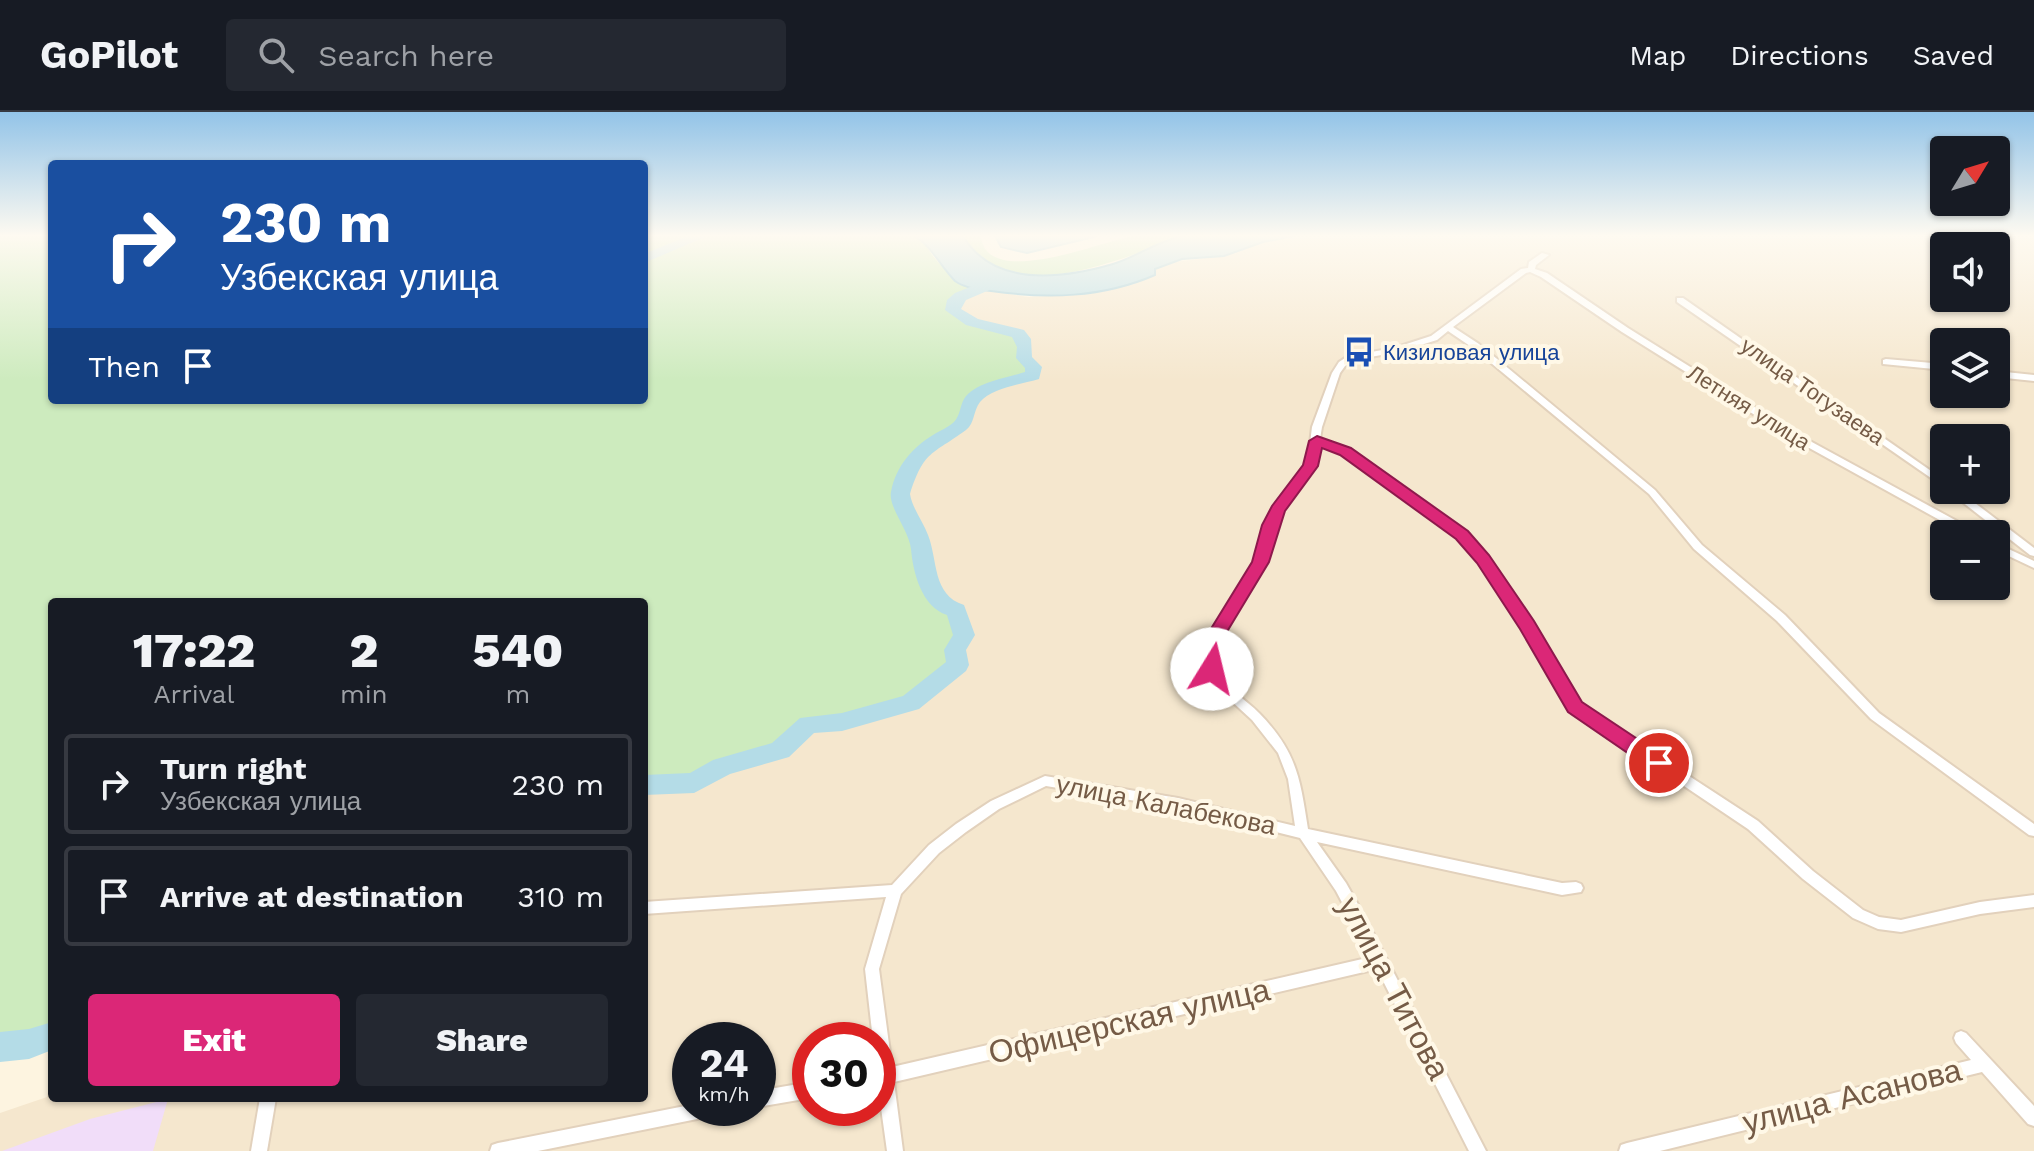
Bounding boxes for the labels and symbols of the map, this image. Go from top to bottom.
north arrow [1930,136,2010,216]
street label: улица Тогузаева [1736,333,1890,451]
bus stop icon: Кизиловая улица [1342,335,1376,369]
place label: Кизиловая улица [1383,340,1560,365]
street label: Летняя улица [1683,360,1815,456]
position arrow [1170,627,1254,711]
pin [1625,729,1693,797]
street label: улица Калабекова [1054,769,1279,841]
street label: улица Титова [1330,890,1458,1086]
street label: Офицерская улица [985,970,1273,1072]
speed limit sign: 30 [792,1022,896,1126]
street label: улица Асанова [1739,1050,1965,1142]

